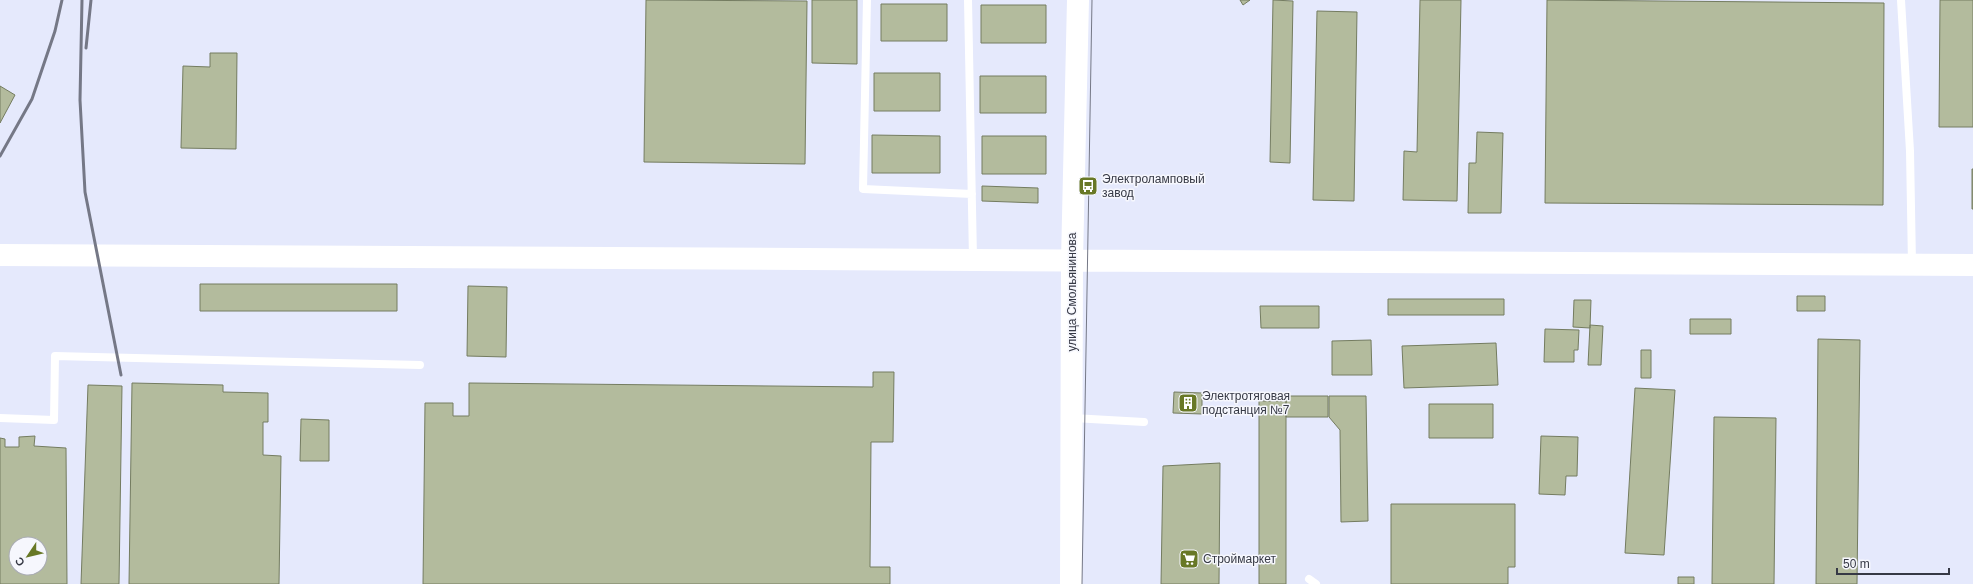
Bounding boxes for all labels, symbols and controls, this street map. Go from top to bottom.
place label: Электроламповый завод [1102,172,1205,200]
bus stop icon: Электроламповый завод [1077,175,1099,197]
street label: улица Смольянинова [1065,232,1079,351]
place label: Электротяговая подстанция №7 [1202,389,1290,417]
building icon: Электротяговая подстанция №7 [1177,392,1199,414]
north arrow [8,536,48,576]
supermarket icon: Строймаркет [1178,548,1200,570]
scale bar [1837,550,1949,576]
place label: Строймаркет [1203,552,1276,566]
text: С [13,555,27,568]
text: 50 m [1843,557,1870,571]

